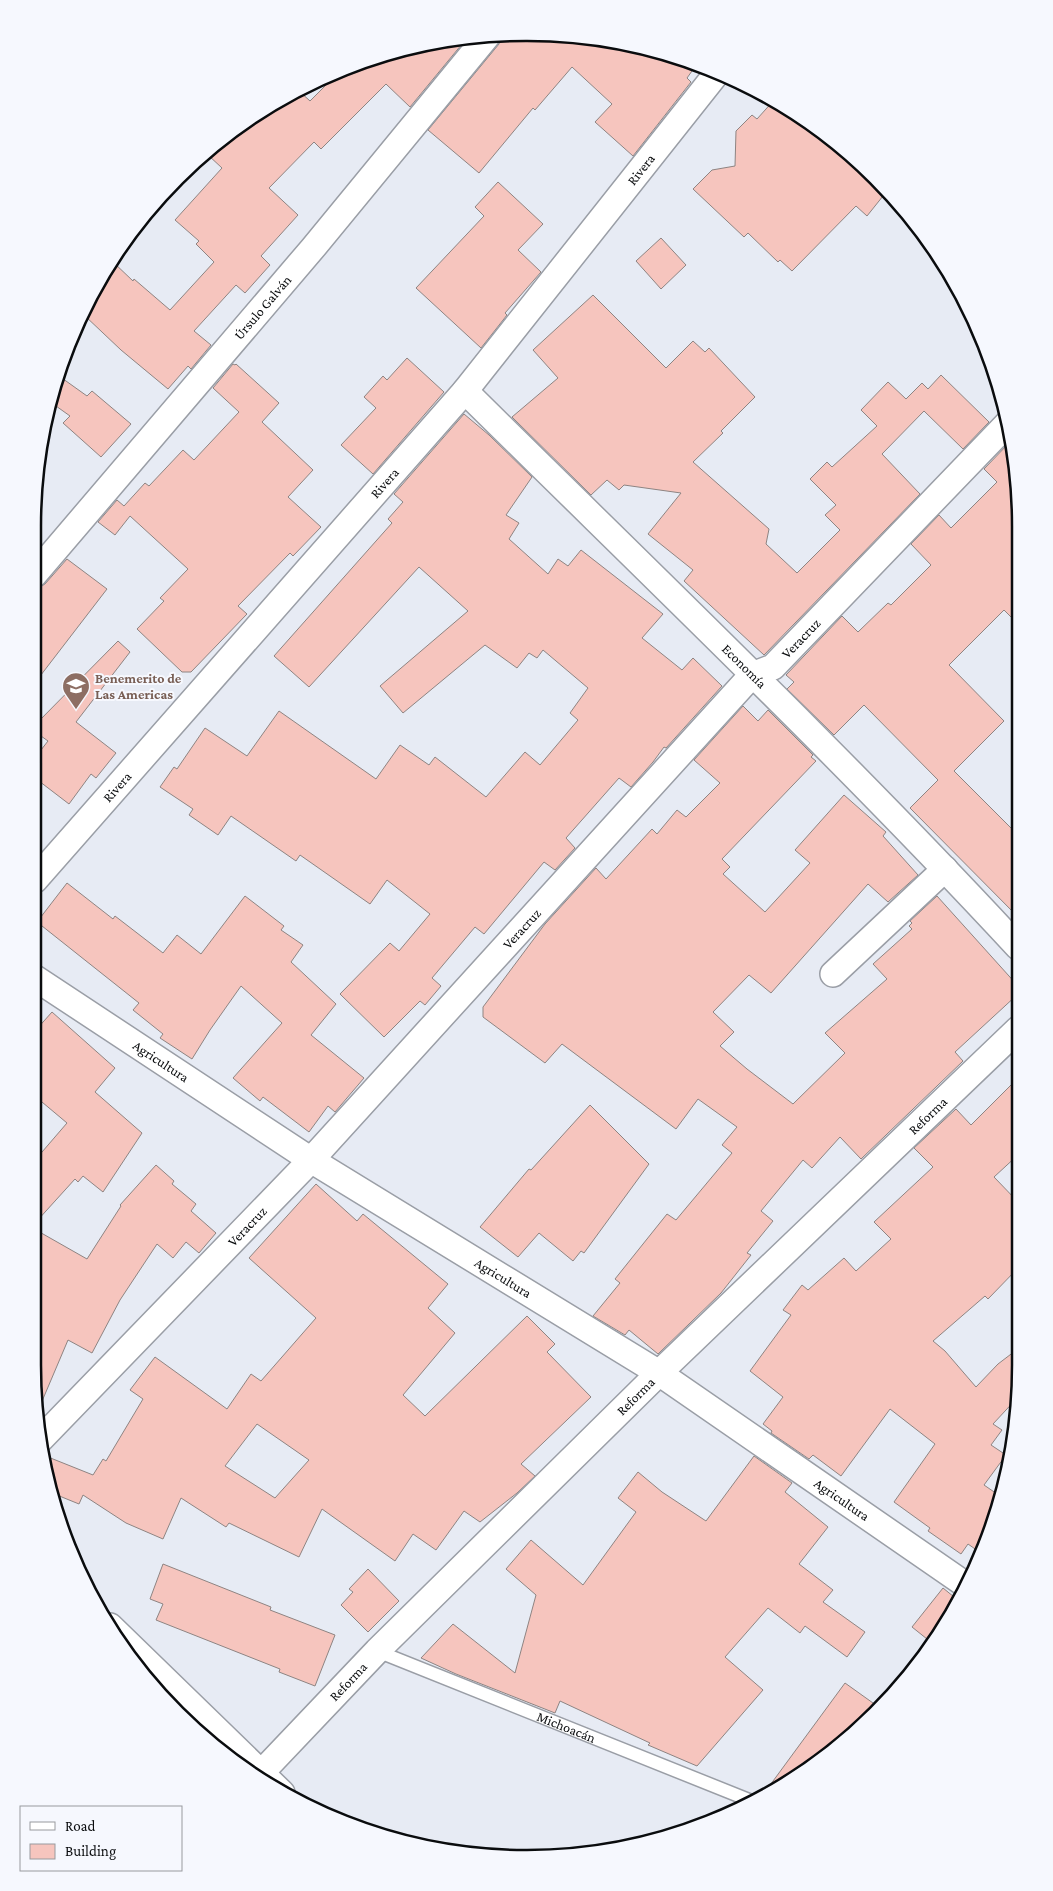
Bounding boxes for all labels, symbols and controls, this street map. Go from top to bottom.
street label: Rivera [623,150,658,188]
street label: Úrsulo Galván [231,271,295,343]
street label: Rivera [367,464,402,501]
street label: Veracruz [778,615,823,661]
street label: Economía [719,640,770,692]
place label: Benemerito de Las Americas [95,670,182,702]
school or university icon: Benemerito de Las Americas [61,671,91,710]
street label: Rivera [99,768,135,805]
street label: Veracruz [499,905,544,952]
street label: Agricultura [130,1037,192,1086]
street label: Reforma [905,1093,951,1138]
street label: Veracruz [224,1203,270,1249]
street label: Agricultura [472,1254,535,1301]
street label: Reforma [613,1373,658,1418]
street label: Agricultura [811,1475,873,1524]
street label: Reforma [326,1658,371,1704]
street label: Michoacán [535,1708,598,1746]
legend [20,1806,182,1871]
text: Road [65,1818,96,1834]
text: Building [65,1843,116,1860]

